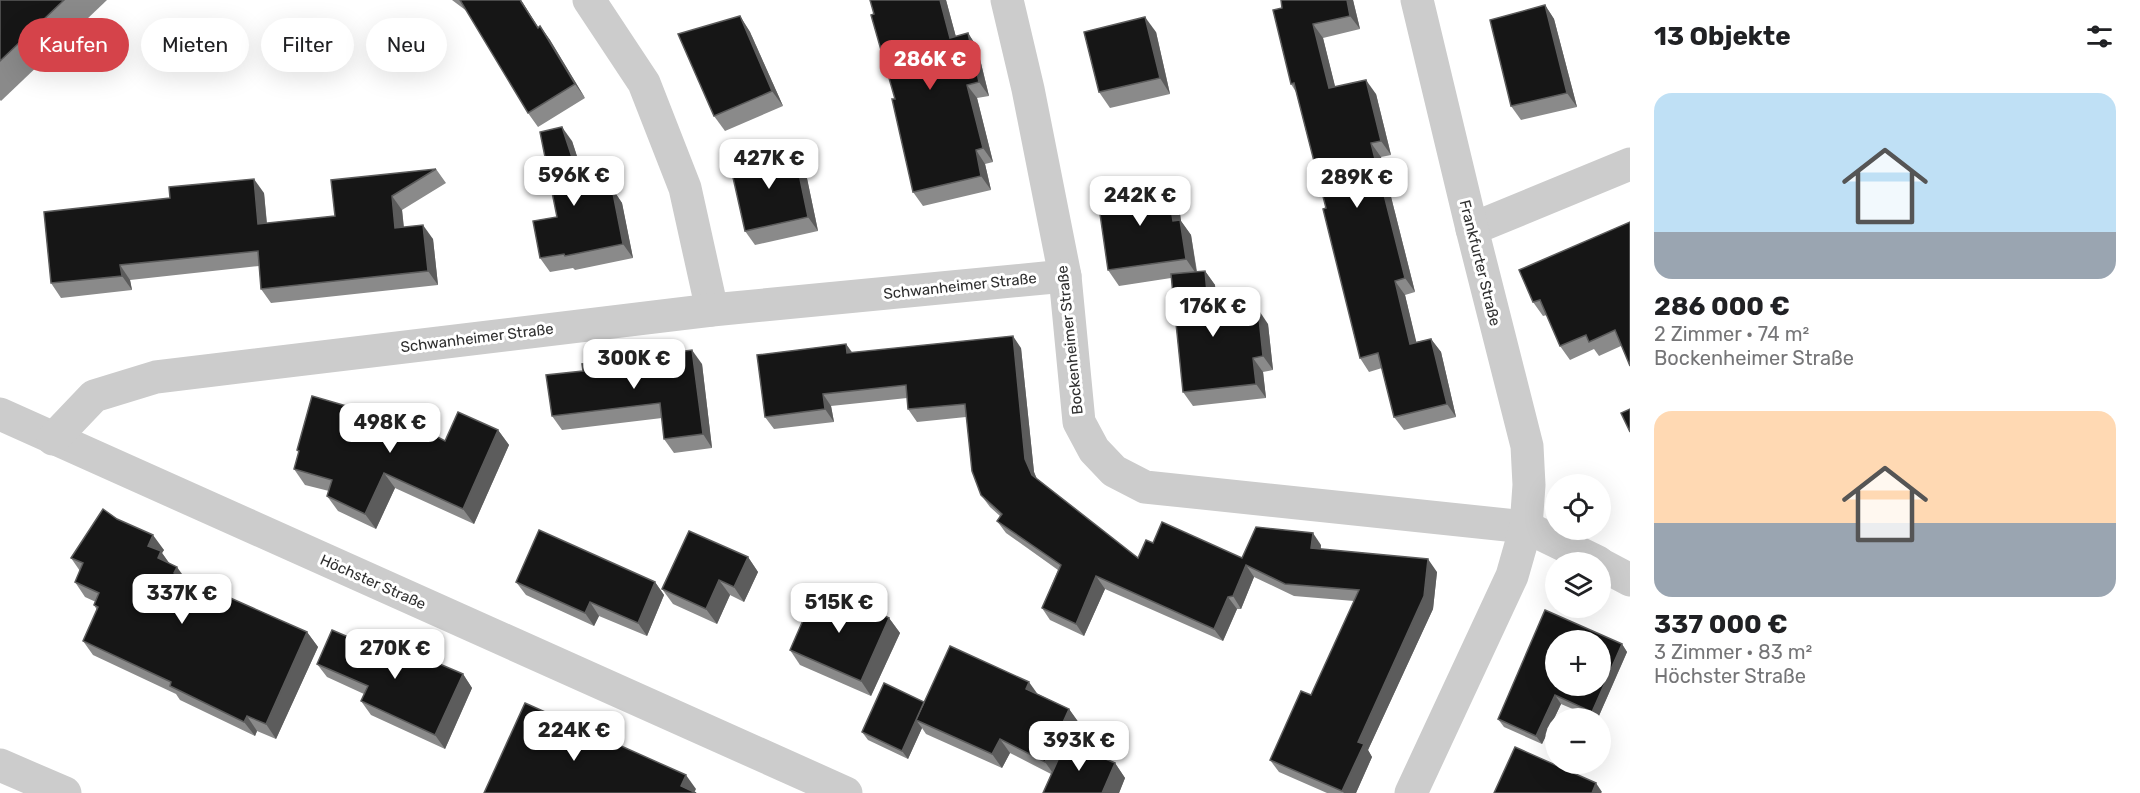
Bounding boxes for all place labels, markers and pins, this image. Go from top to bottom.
pin: 286K € [881,40,979,91]
pin: 427K € [720,139,818,190]
pin: 596K € [525,156,623,207]
pin: 289K € [1308,158,1406,209]
pin: 242K € [1091,176,1189,227]
pin: 176K € [1164,287,1262,338]
pin: 300K € [585,339,683,390]
pin: 498K € [341,403,439,454]
pin: 337K € [133,574,231,625]
pin: 515K € [790,583,888,634]
pin: 270K € [346,629,444,680]
pin: 224K € [525,711,623,762]
pin: 393K € [1030,721,1128,772]

